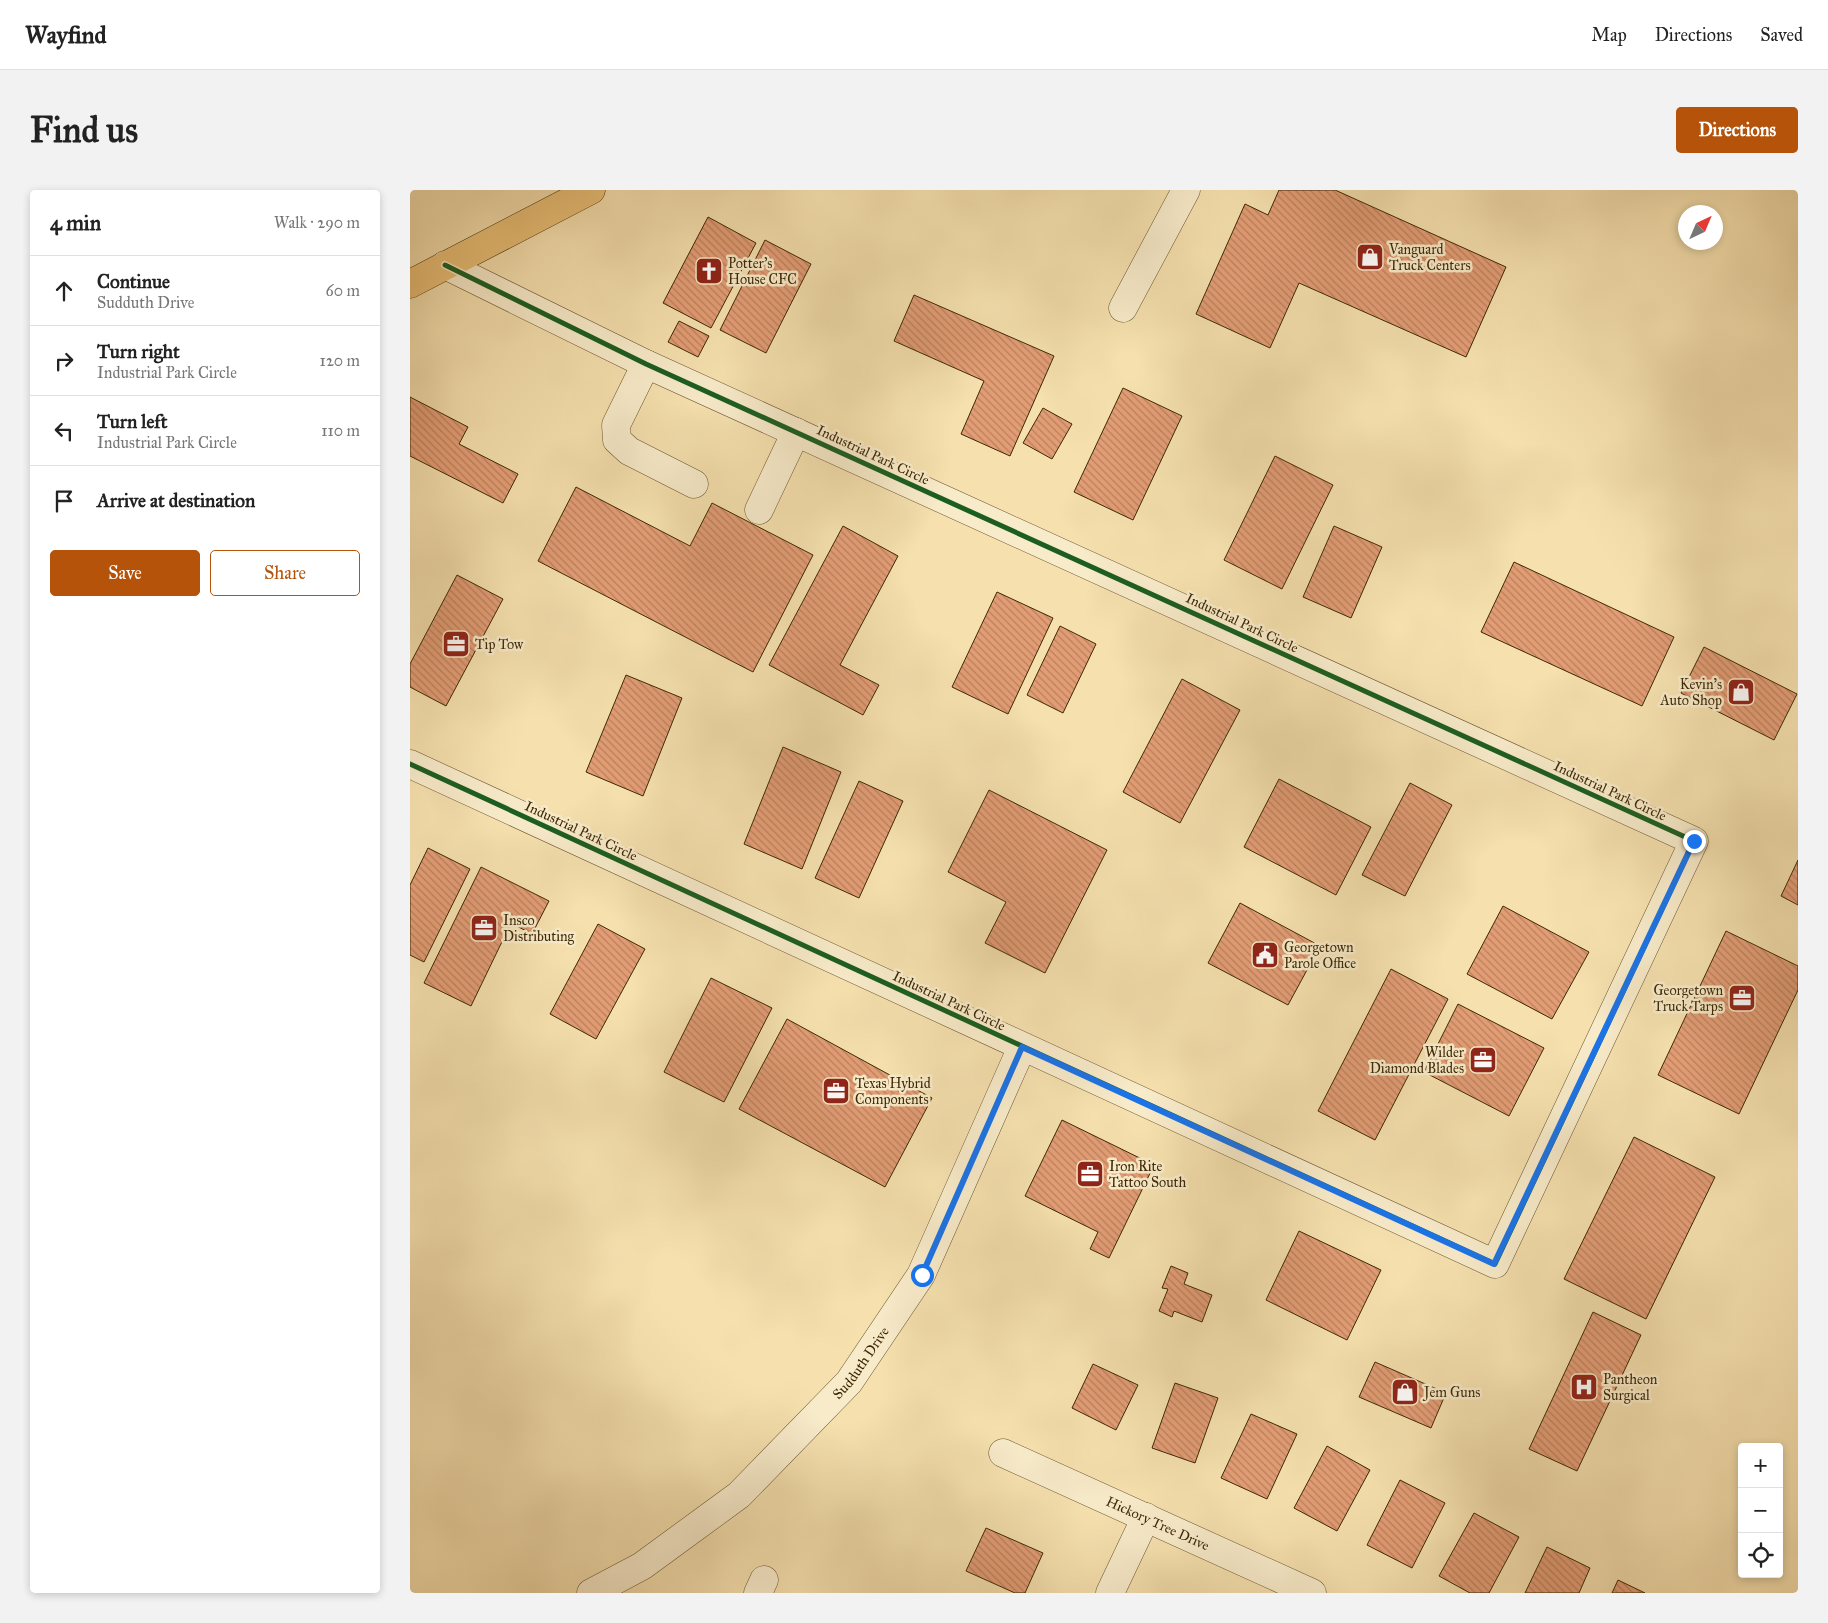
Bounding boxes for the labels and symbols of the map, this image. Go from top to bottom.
north arrow [1678,205,1723,250]
place label: Vanguard Truck Centers [1388,241,1471,274]
shop icon: Vanguard Truck Centers [1355,242,1385,272]
place label: Potter's House CFC [728,255,797,288]
church icon: Potter's House CFC [694,256,724,286]
street label: Industrial Park Circle [814,421,932,489]
street label: Industrial Park Circle [1183,589,1301,657]
office icon: Tip Tow [441,629,471,659]
place label: Tip Tow [475,636,524,653]
place label: Kevin's Auto Shop [1659,676,1722,709]
shop icon: Kevin's Auto Shop [1726,677,1756,707]
street label: Industrial Park Circle [1551,757,1669,825]
street label: Industrial Park Circle [522,797,640,865]
route end [1683,830,1706,853]
place label: Insco Distributing [503,912,575,945]
office icon: Insco Distributing [469,913,499,943]
place label: Georgetown Parole Office [1284,939,1356,972]
public building icon: Georgetown Parole Office [1250,940,1280,970]
street label: Industrial Park Circle [890,967,1008,1035]
place label: Georgetown Truck Tarps [1653,982,1723,1015]
office icon: Georgetown Truck Tarps [1727,983,1757,1013]
place label: Wilder Diamond Blades [1370,1044,1465,1077]
office icon: Wilder Diamond Blades [1468,1045,1498,1075]
place label: Texas Hybrid Components [855,1075,931,1108]
office icon: Texas Hybrid Components [821,1076,851,1106]
place label: Iron Rite Tattoo South [1109,1158,1187,1191]
office icon: Iron Rite Tattoo South [1075,1159,1105,1189]
route start [911,1264,934,1287]
street label: Sudduth Drive [829,1323,892,1402]
place label: Pantheon Surgical [1603,1371,1658,1404]
hospital icon: Pantheon Surgical [1569,1372,1599,1402]
shop icon: Jem Guns [1390,1377,1420,1407]
place label: Jem Guns [1422,1384,1480,1402]
street label: Hickory Tree Drive [1103,1492,1212,1554]

